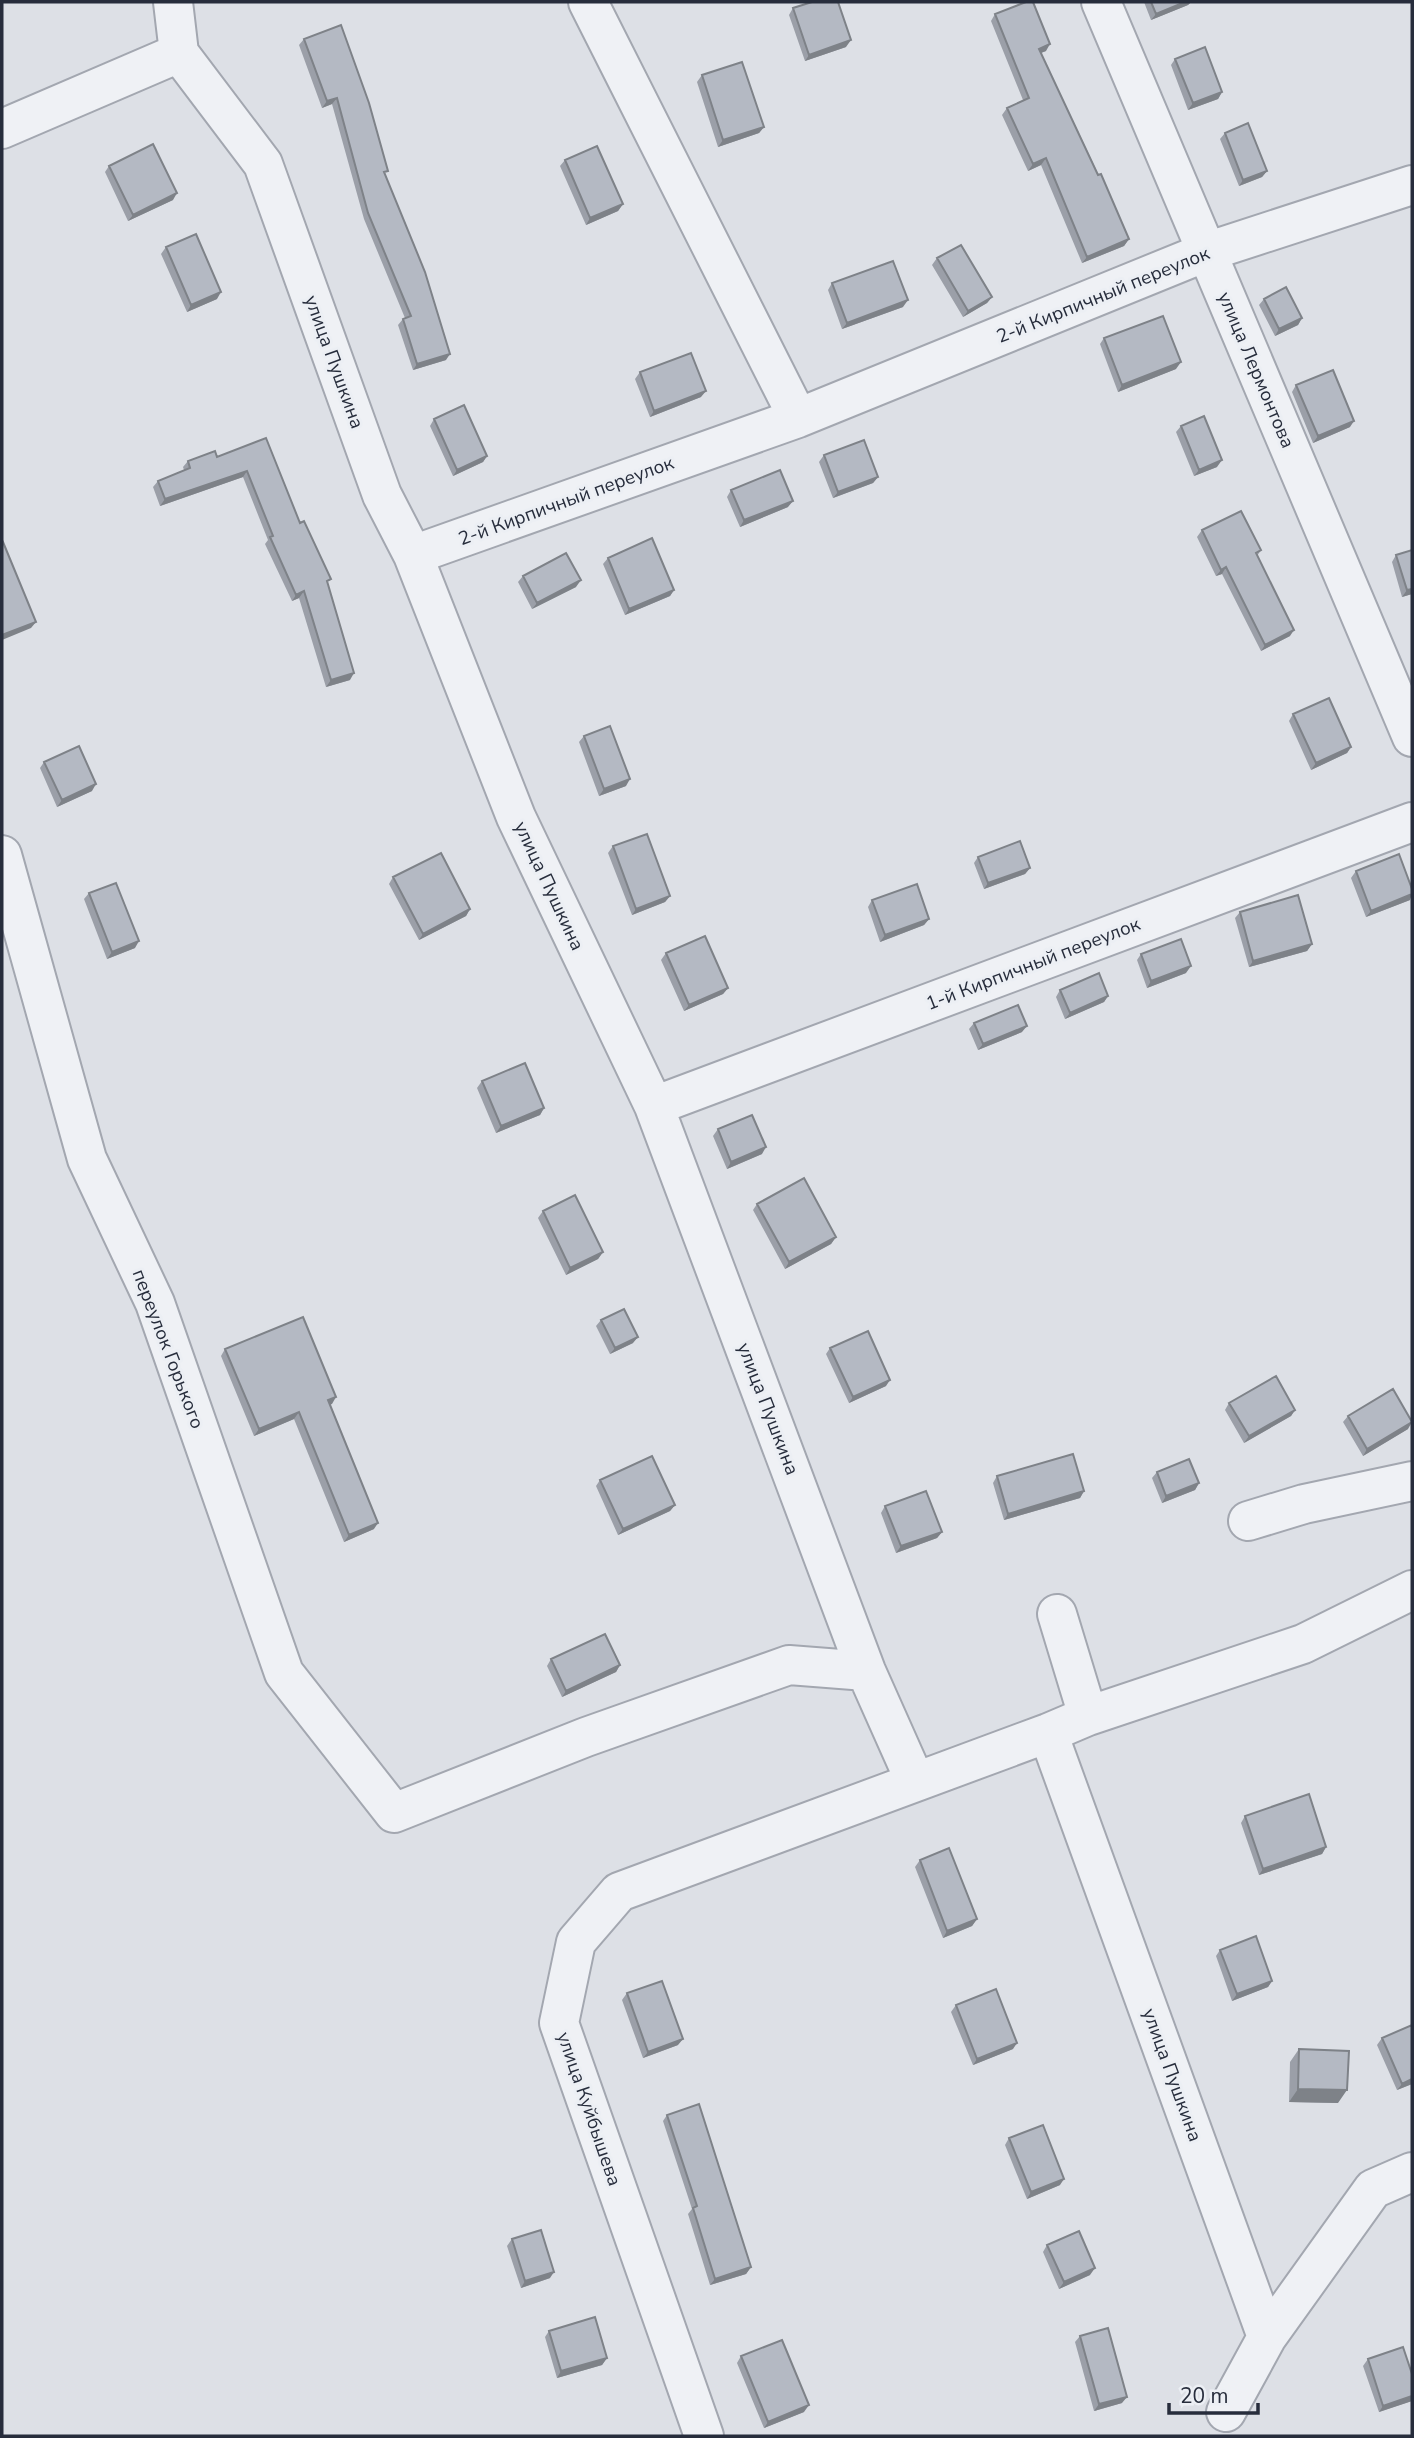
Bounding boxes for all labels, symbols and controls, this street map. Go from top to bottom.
street label: 2-й Кирпичный переулок [993,240,1213,350]
street label: улица Лермонтова [1211,288,1301,452]
street label: улица Пушкина [298,292,370,432]
street label: 2-й Кирпичный переулок [455,450,677,552]
street label: улица Пушкина [508,817,590,955]
street label: 1-й Кирпичный переулок [922,911,1144,1017]
street label: переулок Горького [126,1266,210,1432]
street label: улица Пушкина [731,1339,805,1479]
street label: улица Пушкина [1136,2005,1208,2145]
street label: улица Куйбышева [550,2028,628,2190]
scale bar [1169,2372,1258,2416]
text: 20 m [1180,2382,1229,2410]

